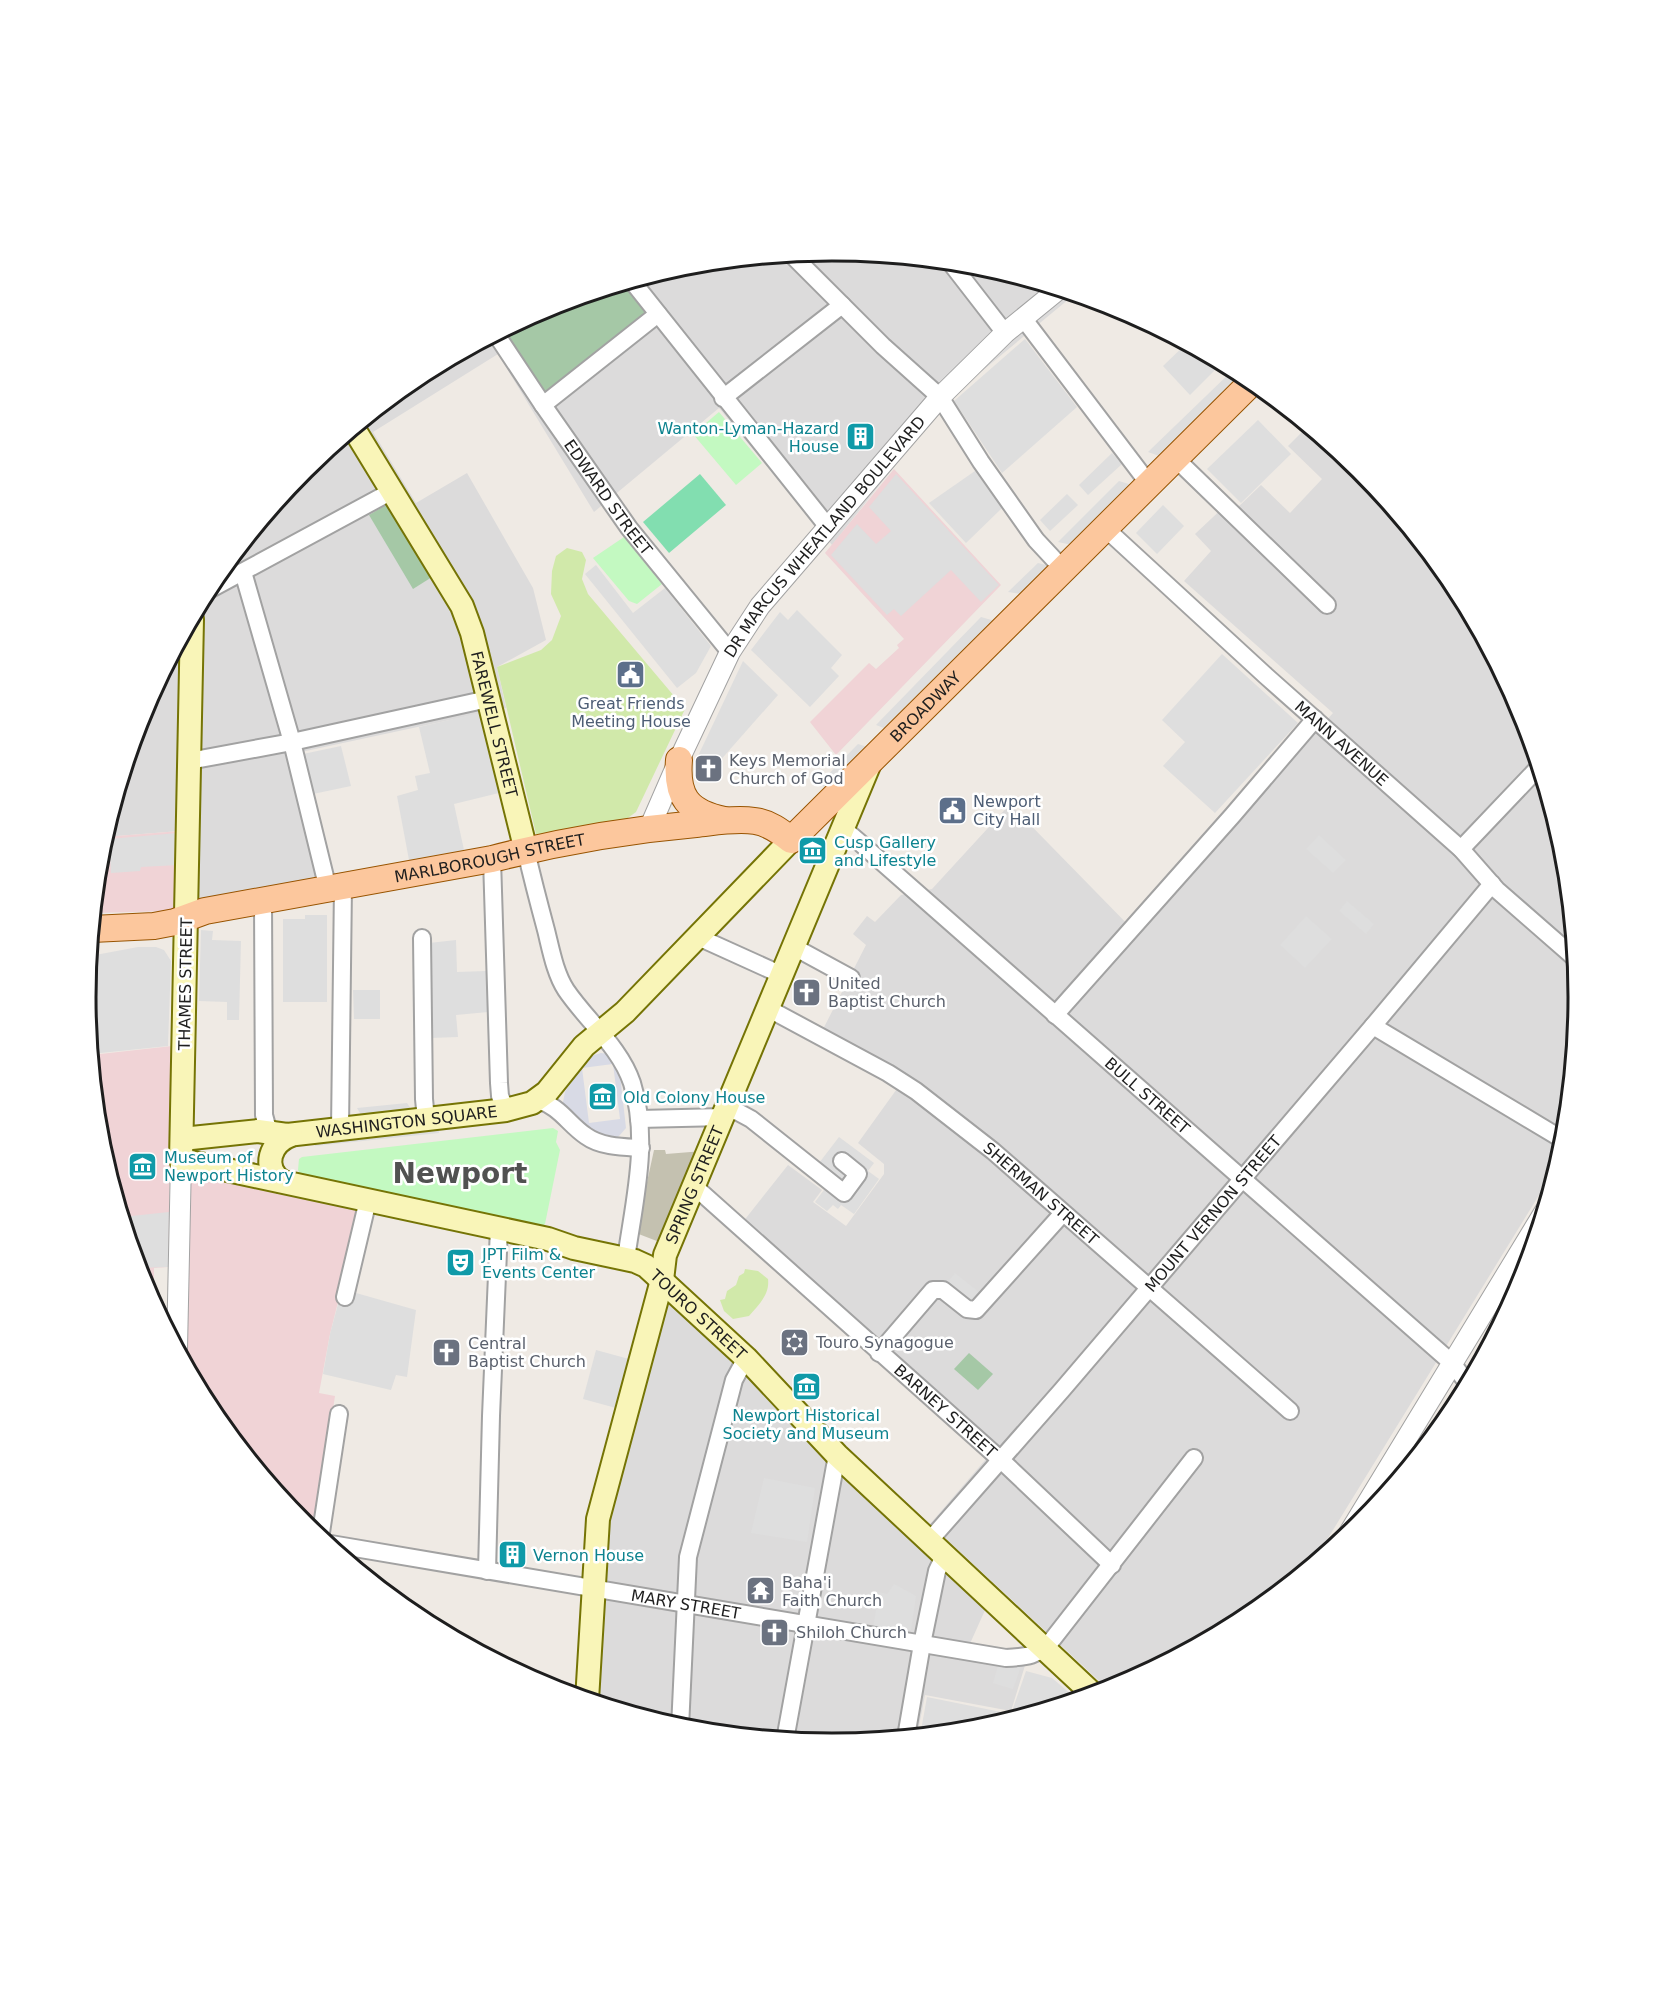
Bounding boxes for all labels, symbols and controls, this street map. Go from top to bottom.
street label: DR MARCUS WHEATLAND BOULEVARD [720,412,929,661]
place label: Wanton-Lyman-Hazard House [658,419,839,456]
building icon: Wanton-Lyman-Hazard House [844,421,876,453]
street label: EDWARD STREET [560,436,656,559]
street label: FAREWELL STREET [467,649,521,799]
public building icon: Great Friends Meeting House [615,659,647,691]
street label: BROADWAY [886,668,965,746]
place label: Great Friends Meeting House [571,694,691,731]
street label: MANN AVENUE [1291,697,1392,790]
place label: Keys Memorial Church of God [729,751,846,788]
church icon: Keys Memorial Church of God [692,753,724,785]
place label: Newport City Hall [973,792,1041,829]
public building icon: Newport City Hall [936,794,968,826]
street label: MARLBOROUGH STREET [393,830,587,887]
place label: Cusp Gallery and Lifestyle [834,833,936,870]
museum icon: Cusp Gallery and Lifestyle [797,835,829,867]
street label: THAMES STREET [175,917,196,1052]
place label: United Baptist Church [828,974,946,1011]
church icon: United Baptist Church [791,976,823,1008]
street label: BULL STREET [1101,1053,1194,1138]
museum icon: Old Colony House [586,1081,618,1113]
place label: Old Colony House [623,1088,765,1107]
street label: WASHINGTON SQUARE [315,1102,498,1142]
street label: SPRING STREET [662,1123,728,1247]
street label: MOUNT VERNON STREET [1141,1131,1285,1296]
street label: SHERMAN STREET [980,1138,1102,1249]
place label: Museum of Newport History [164,1148,294,1185]
museum icon: Museum of Newport History [127,1150,159,1182]
district label: Newport [393,1157,527,1190]
place label: JPT Film & Events Center [481,1245,596,1282]
theatre icon: JPT Film & Events Center [445,1247,477,1279]
street label: TOURO STREET [646,1265,751,1364]
synagogue icon: Touro Synagogue [779,1326,811,1358]
place label: Touro Synagogue [815,1333,954,1352]
place label: Central Baptist Church [468,1334,586,1371]
church icon: Central Baptist Church [431,1336,463,1368]
street label: BARNEY STREET [890,1360,1001,1462]
museum icon: Newport Historical Society and Museum [790,1371,822,1403]
place label: Newport Historical Society and Museum [723,1406,889,1443]
building icon: Vernon House [496,1539,528,1571]
place label: Vernon House [533,1546,644,1565]
place label: Baha'i Faith Church [782,1573,882,1610]
temple icon: Baha'i Faith Church [745,1575,777,1607]
street label: MARY STREET [630,1586,742,1623]
church icon: Shiloh Church [759,1616,791,1648]
place label: Shiloh Church [796,1623,907,1642]

